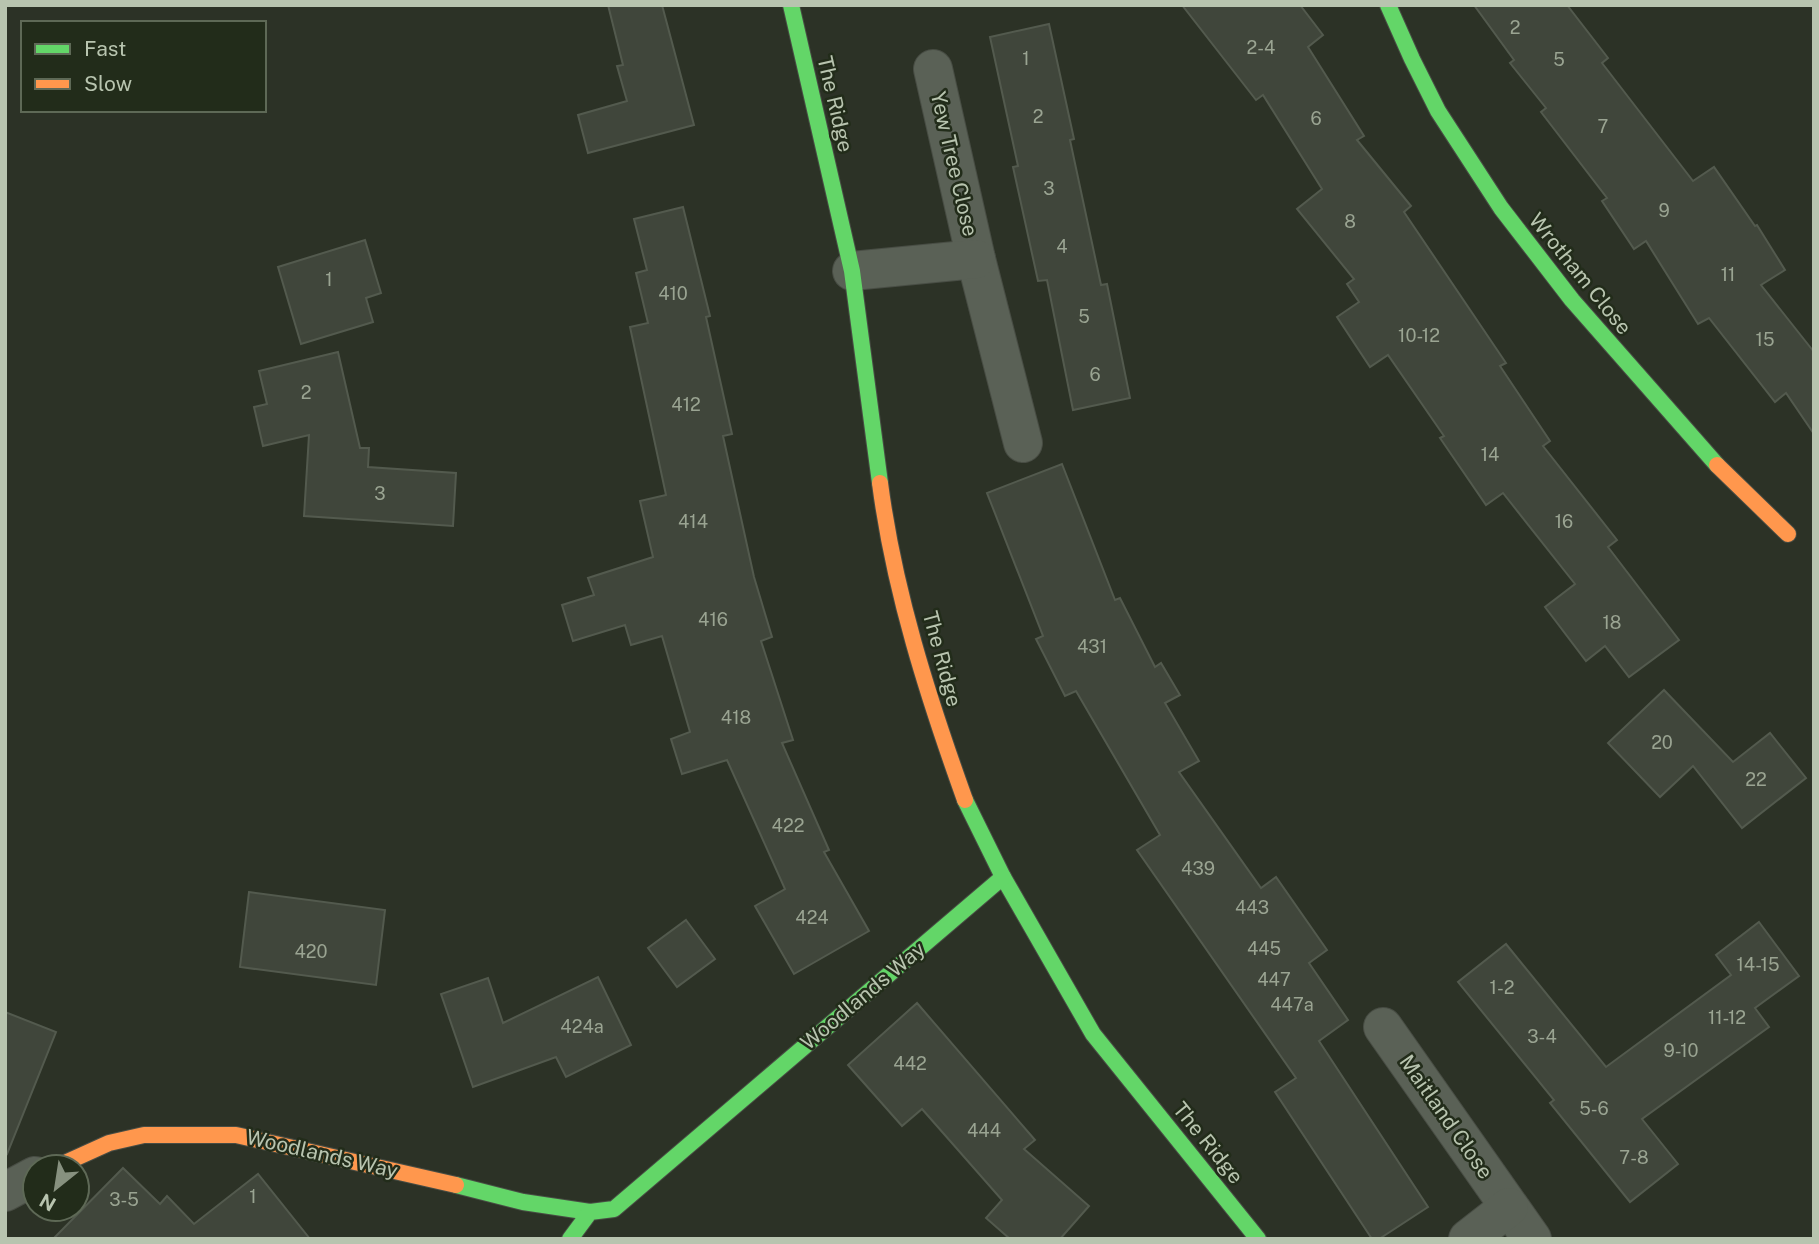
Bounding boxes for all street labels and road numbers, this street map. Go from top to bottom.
street label: The Ridge [812,53,859,154]
street label: Yew Tree Close [926,89,983,239]
street label: Wrotham Close [1524,208,1637,339]
street label: The Ridge [918,608,967,709]
street label: Woodlands Way [795,936,930,1055]
street label: Maitland Close [1394,1050,1498,1184]
street label: The Ridge [1168,1097,1249,1189]
street label: Woodlands Way [244,1124,400,1183]

